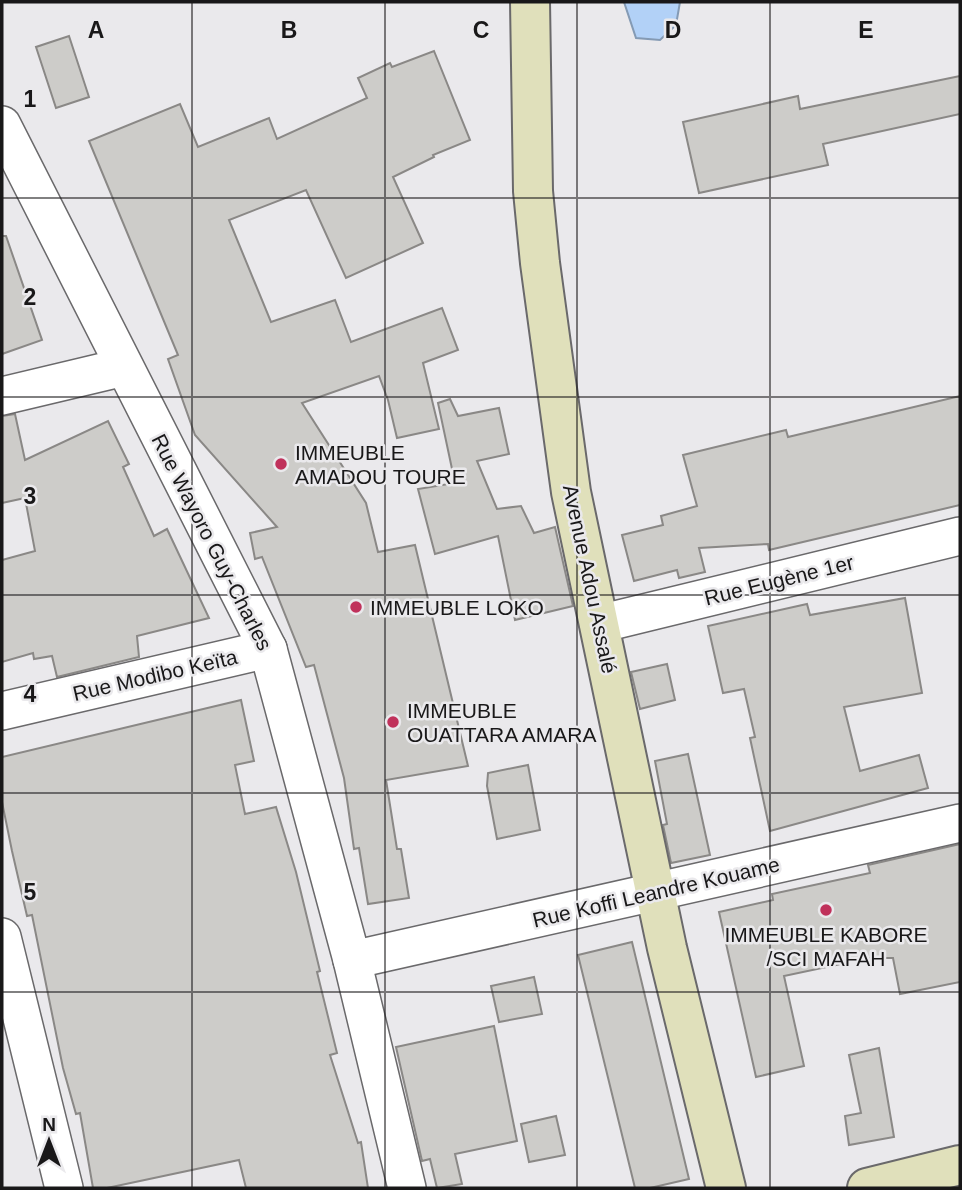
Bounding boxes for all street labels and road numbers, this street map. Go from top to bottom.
street label: Rue Wayoro Guy-Charles [147,430,277,654]
street label: Avenue Adou Assalé [559,483,621,675]
street label: Rue Eugène 1er [702,550,856,610]
street label: Rue Modibo Keïta [71,645,240,705]
street label: Rue Koffi Leandre Kouame [530,852,782,932]

